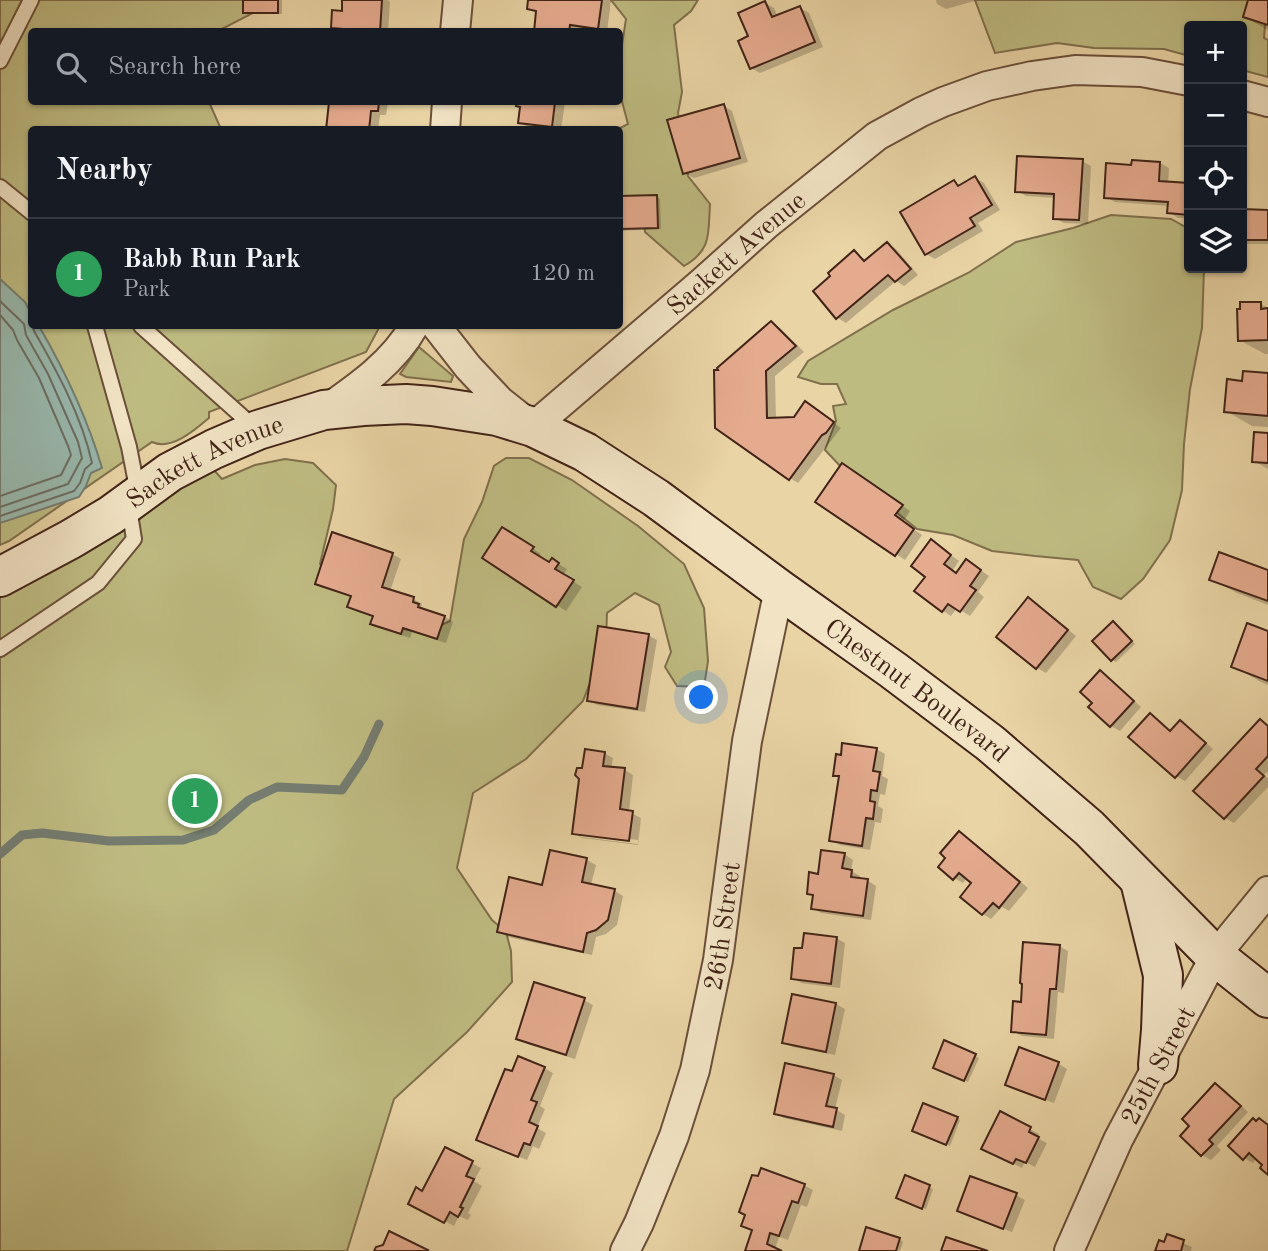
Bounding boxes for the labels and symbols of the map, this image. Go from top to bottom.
street label: Sackett Avenue [663,188,811,321]
street label: Sackett Avenue [122,412,286,514]
street label: Chestnut Boulevard [819,615,1013,768]
your location [684,680,718,714]
pin: 1 [172,775,218,827]
street label: 26th Street [701,860,746,993]
street label: 25th Street [1118,1003,1201,1129]

